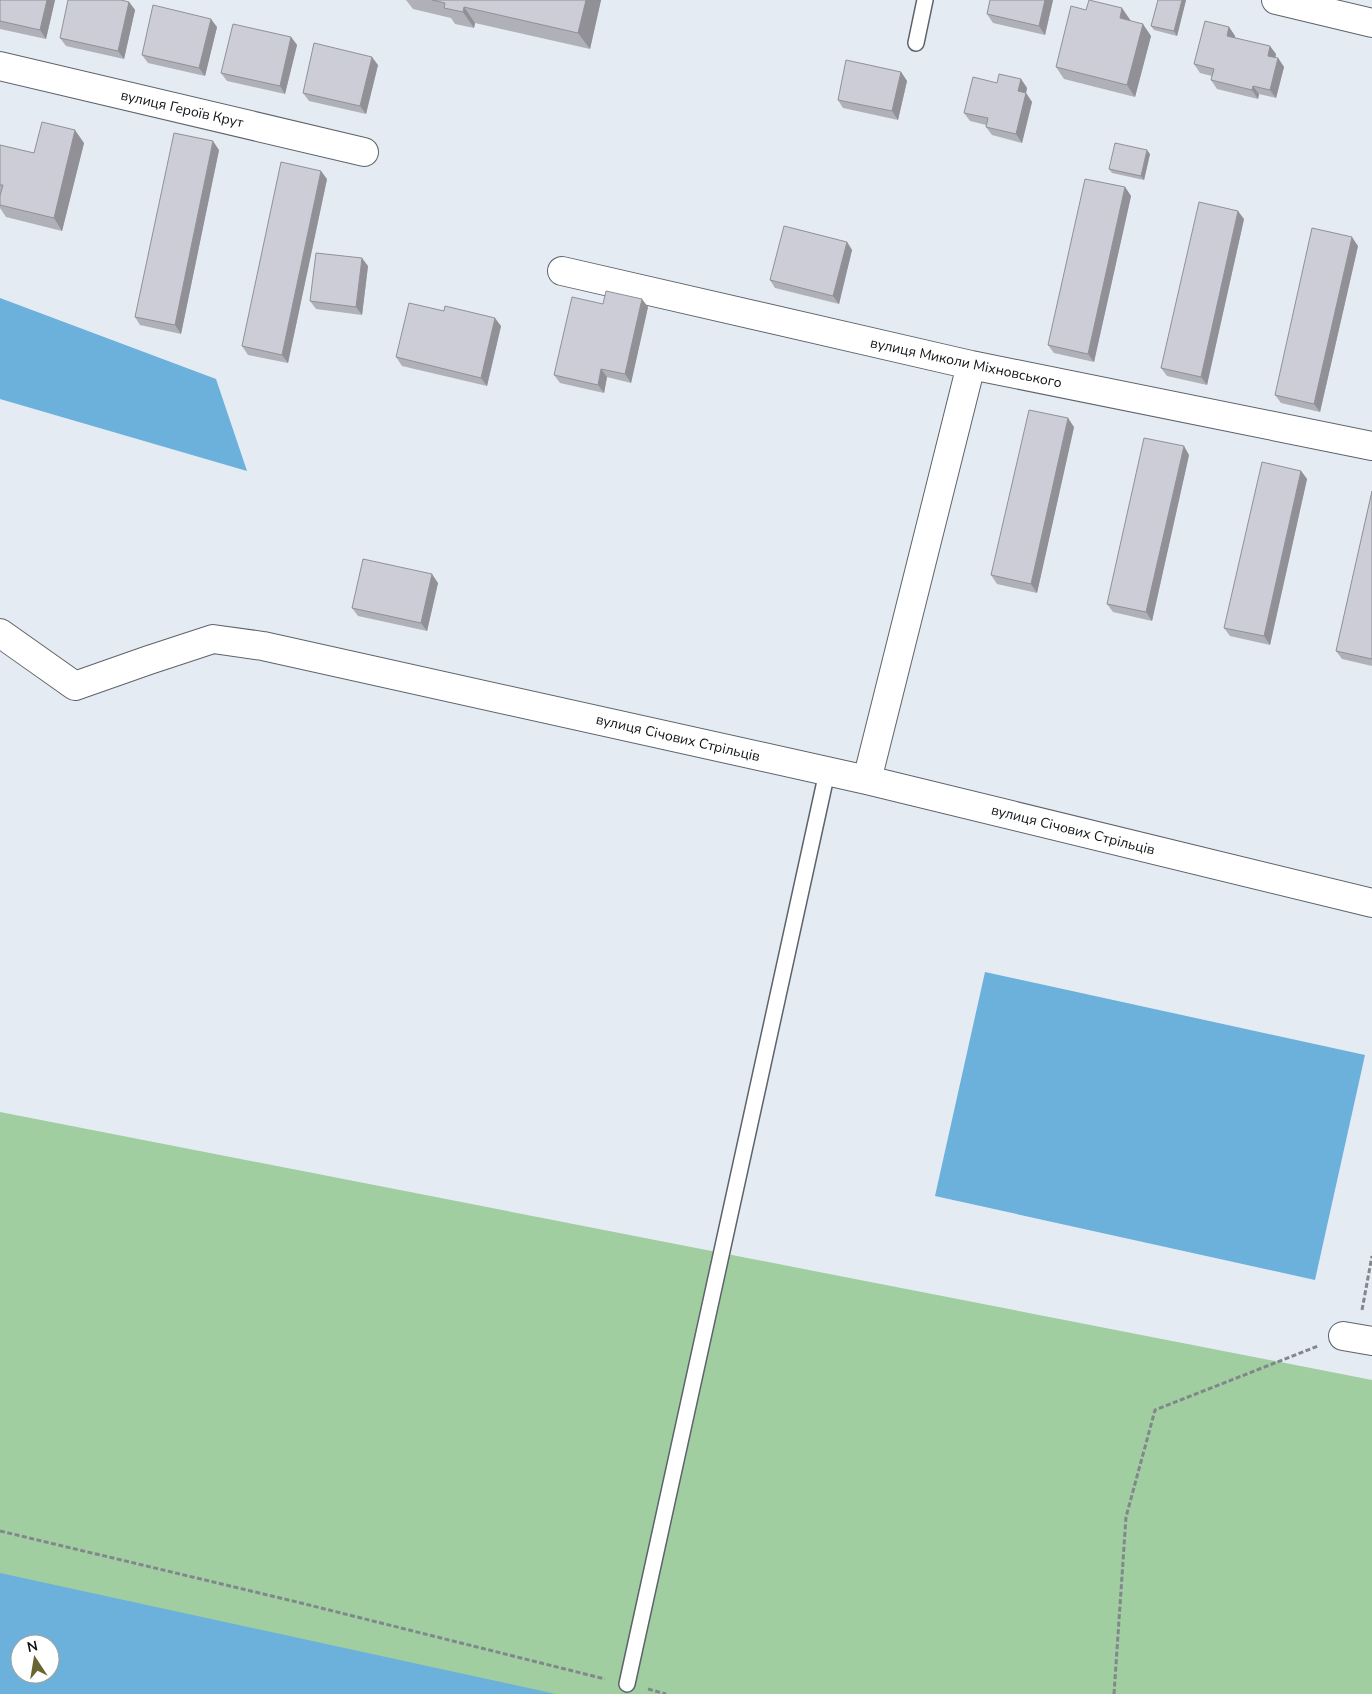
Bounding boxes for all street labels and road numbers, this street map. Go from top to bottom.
street label: вулиця Героїв Крут [119,86,246,133]
street label: вулиця Миколи Міхновського [868,333,1064,393]
street label: вулиця Січових Стрільців [594,710,762,766]
street label: вулиця Січових Стрільців [989,800,1157,860]

